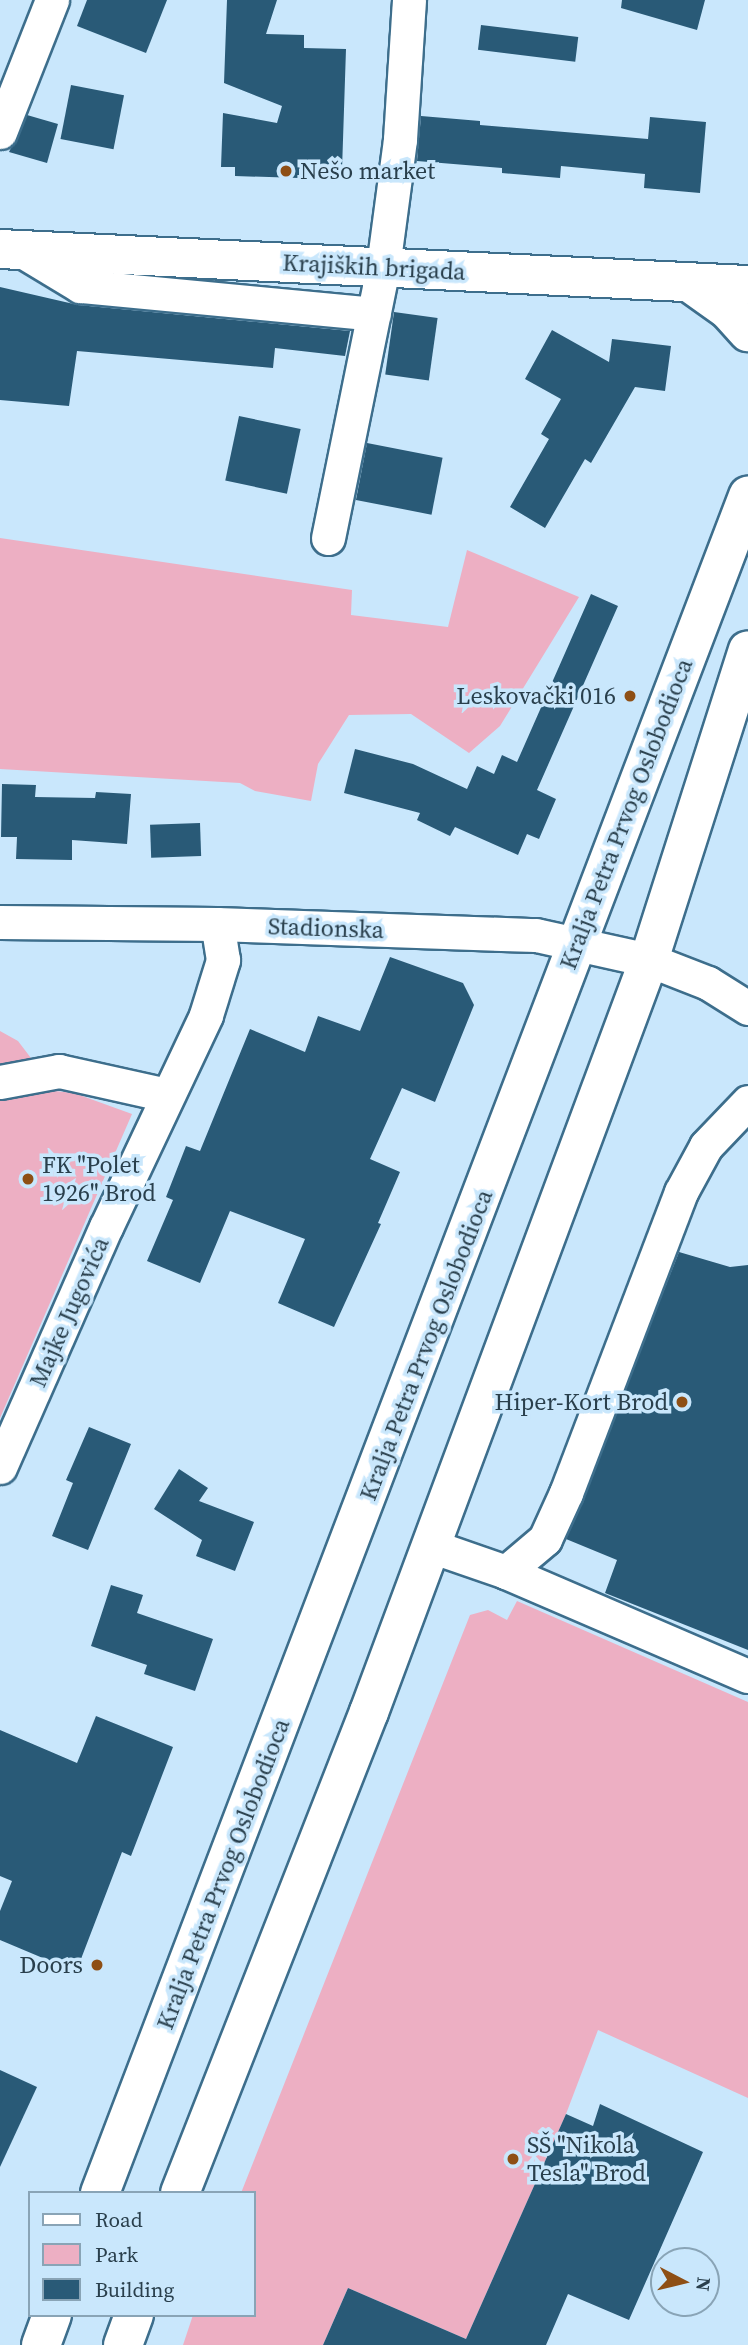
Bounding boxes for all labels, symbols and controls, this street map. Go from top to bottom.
place label: Nešo market [300,157,435,185]
marker: Nešo market [278,163,294,179]
street label: Krajiških brigada [282,248,466,286]
street label: Kralja Petra Prvog Oslobodioca [553,655,699,973]
place label: Leskovački 016 [456,682,616,710]
marker: Leskovački 016 [622,688,638,704]
street label: Stadionska [268,912,384,944]
place label: FK "Polet 1926" Brod [42,1151,156,1207]
marker: FK "Polet 1926" Brod [20,1171,36,1187]
street label: Kralja Petra Prvog Oslobodioca [353,1186,499,1504]
street label: Majke Jugovića [23,1233,115,1391]
place label: Hiper-Kort Brod [495,1388,668,1416]
marker: Hiper-Kort Brod [674,1394,690,1410]
street label: Kralja Petra Prvog Oslobodioca [150,1715,296,2033]
place label: Doors [19,1951,83,1979]
marker: Doors [89,1957,105,1973]
place label: SŠ "Nikola Tesla" Brod [527,2131,646,2187]
marker: SŠ "Nikola Tesla" Brod [505,2151,521,2167]
legend [28,2191,256,2317]
text: Road [95,2205,143,2234]
text: Park [95,2240,138,2269]
north arrow [650,2247,720,2317]
text: Building [95,2275,174,2304]
text: N [690,2276,718,2293]

